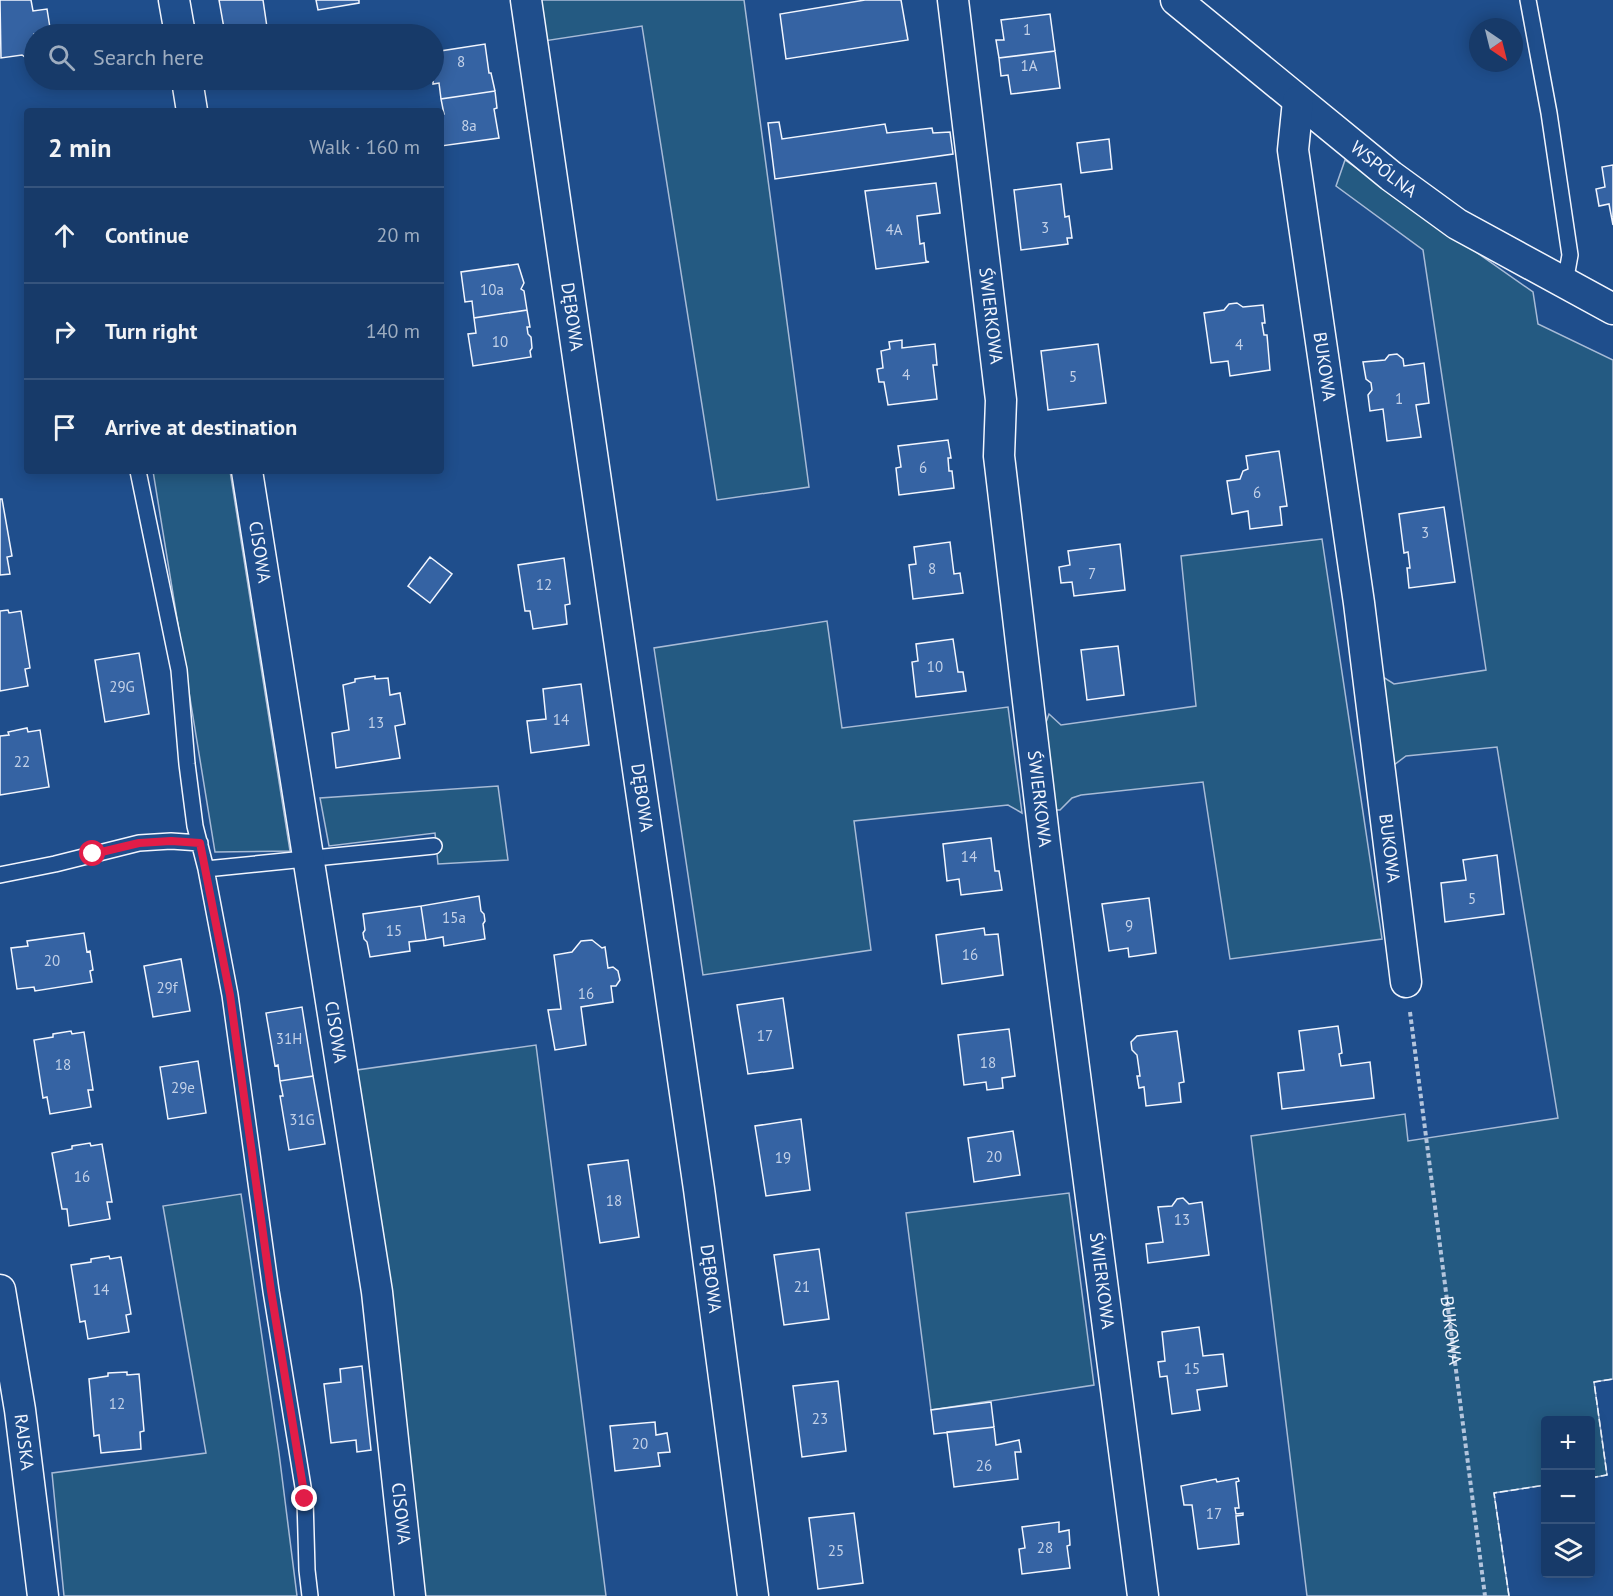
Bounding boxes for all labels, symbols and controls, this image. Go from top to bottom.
north arrow [1469,18,1523,72]
house number: 1 [1023,20,1031,39]
search box [24,24,444,90]
icon: search [45,41,78,74]
text: Search here [93,43,204,71]
house number: 8 [457,52,465,71]
house number: 1A [1021,56,1038,75]
house number: 8a [461,116,477,135]
text: 2 min [48,131,111,164]
text: Walk · 160 m [309,134,420,160]
street label: WSPÓLNA [1346,136,1422,202]
house number: 3 [1041,218,1049,237]
icon: ahead [48,219,81,252]
house number: 4A [886,220,903,239]
text: Continue [105,221,189,249]
text: 20 m [377,222,420,248]
street label: ŚWIERKOWA [974,266,1009,366]
house number: 10a [480,280,504,299]
street label: DĘBOWA [556,281,589,353]
icon: right [48,315,81,348]
text: Turn right [105,317,197,345]
text: 140 m [366,318,420,344]
street label: BUKOWA [1309,330,1341,403]
house number: 10 [492,332,508,351]
house number: 4 [1235,335,1243,354]
house number: 4 [902,365,910,384]
house number: 5 [1069,367,1077,386]
house number: 1 [1395,389,1403,408]
icon: arrive [48,411,81,444]
text: Arrive at destination [105,413,297,441]
house number: 6 [919,458,927,477]
house number: 6 [1253,483,1261,502]
street label: CISOWA [244,520,277,585]
house number: 3 [1421,523,1429,542]
house number: 8 [928,559,936,578]
house number: 7 [1088,564,1096,583]
house number: 12 [536,575,552,594]
house number: 10 [927,657,943,676]
house number: 29G [109,677,135,696]
house number: 14 [553,710,569,729]
house number: 13 [368,713,384,732]
street label: ŚWIERKOWA [1023,749,1057,849]
house number: 22 [14,752,30,771]
street label: DĘBOWA [626,762,659,834]
street label: BUKOWA [1374,812,1406,884]
route start [79,840,105,866]
house number: 14 [961,847,977,866]
house number: 5 [1468,889,1476,908]
house number: 15a [442,908,466,927]
house number: 9 [1125,916,1133,935]
house number: 15 [386,921,402,940]
house number: 16 [962,945,978,964]
house number: 20 [44,951,60,970]
house number: 29f [156,978,179,997]
house number: 16 [578,984,594,1003]
street label: CISOWA [320,1000,353,1065]
house number: 17 [757,1026,773,1045]
house number: 31H [276,1029,302,1048]
house number: 18 [980,1053,996,1072]
house number: 18 [55,1055,71,1074]
house number: 29e [171,1078,195,1097]
house number: 31G [289,1110,315,1129]
house number: 20 [986,1147,1002,1166]
house number: 19 [775,1148,791,1167]
house number: 16 [74,1167,90,1186]
house number: 18 [606,1191,622,1210]
house number: 13 [1174,1210,1190,1229]
street label: ŚWIERKOWA [1085,1231,1120,1331]
street label: DĘBOWA [695,1243,727,1315]
house number: 21 [794,1277,810,1296]
house number: 14 [93,1280,109,1299]
street label: BUKOWA [1436,1295,1467,1367]
house number: 15 [1184,1359,1200,1378]
house number: 12 [109,1394,125,1413]
house number: 23 [812,1409,828,1428]
street label: RAJSKA [10,1413,39,1472]
map controls [1541,1416,1595,1578]
button: + [1541,1416,1595,1470]
house number: 20 [632,1434,648,1453]
house number: 26 [976,1456,992,1475]
button: − [1541,1470,1595,1524]
street label: CISOWA [387,1481,416,1546]
route end [291,1485,317,1511]
house number: 17 [1206,1504,1222,1523]
button: layers [1541,1524,1595,1578]
house number: 28 [1037,1538,1053,1557]
house number: 25 [828,1541,844,1560]

